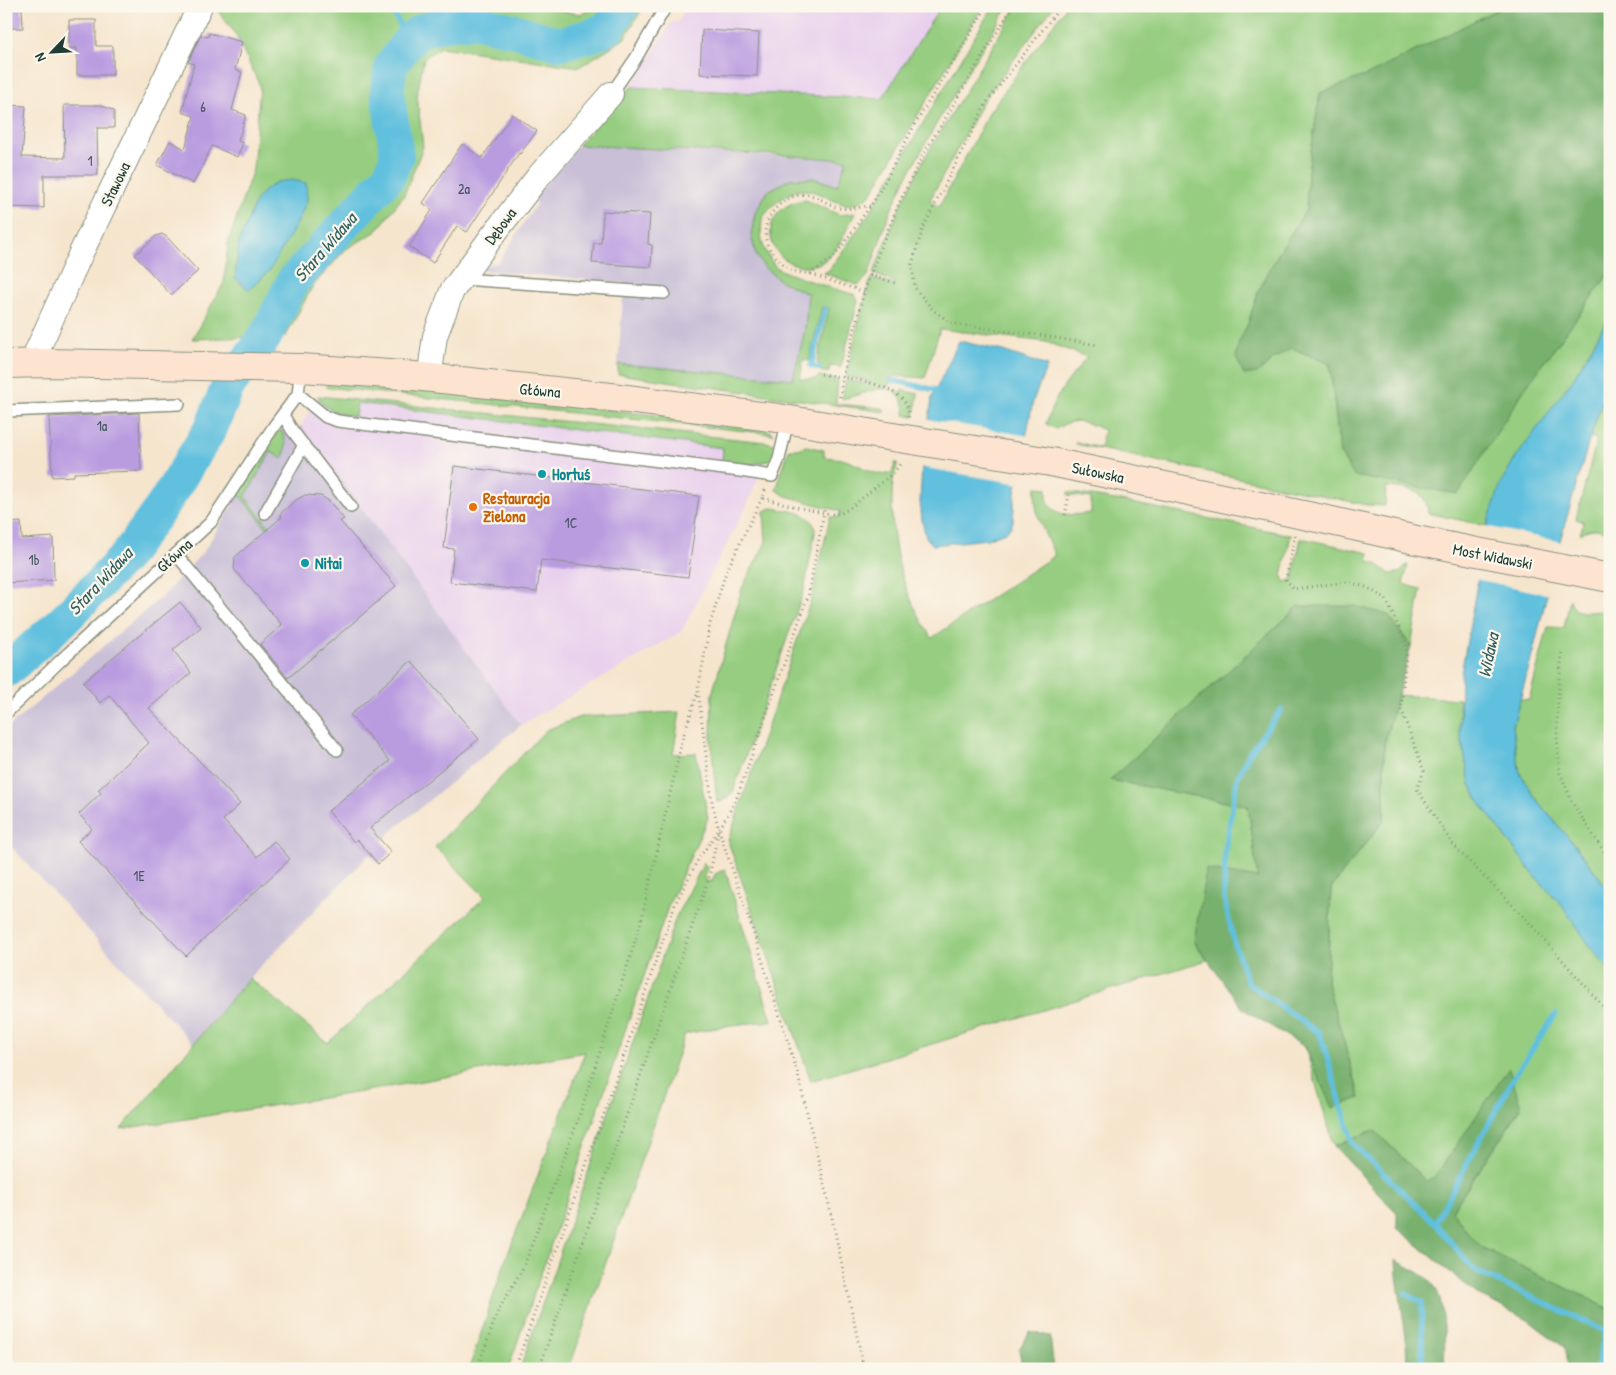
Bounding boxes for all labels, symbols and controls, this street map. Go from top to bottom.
north arrow [28,28,78,78]
text: N [29,50,50,65]
house number: 6 [200,97,206,116]
house number: 1 [87,151,93,170]
street label: Stawowa [95,158,135,210]
house number: 2a [458,179,471,198]
street label: Dębowa [479,203,521,249]
water label: Stara Widawa [288,206,363,287]
street label: Główna [519,377,561,403]
house number: 1a [97,416,108,435]
street label: Sułowska [1070,456,1126,488]
place label: Hortuś [552,463,591,485]
marker: Hortuś [536,468,548,480]
place label: Restauracja Zielona [483,487,550,527]
marker: Restauracja Zielona [467,501,479,513]
house number: 1C [565,513,578,532]
street label: Główna [151,533,197,577]
street label: Most Widawski [1451,537,1535,575]
water label: Stara Widawa [62,540,139,620]
house number: 1b [29,550,40,569]
place label: Nitai [315,552,342,574]
marker: Nitai [299,557,311,569]
water label: Widawa [1471,629,1505,679]
house number: 1E [133,866,145,885]

